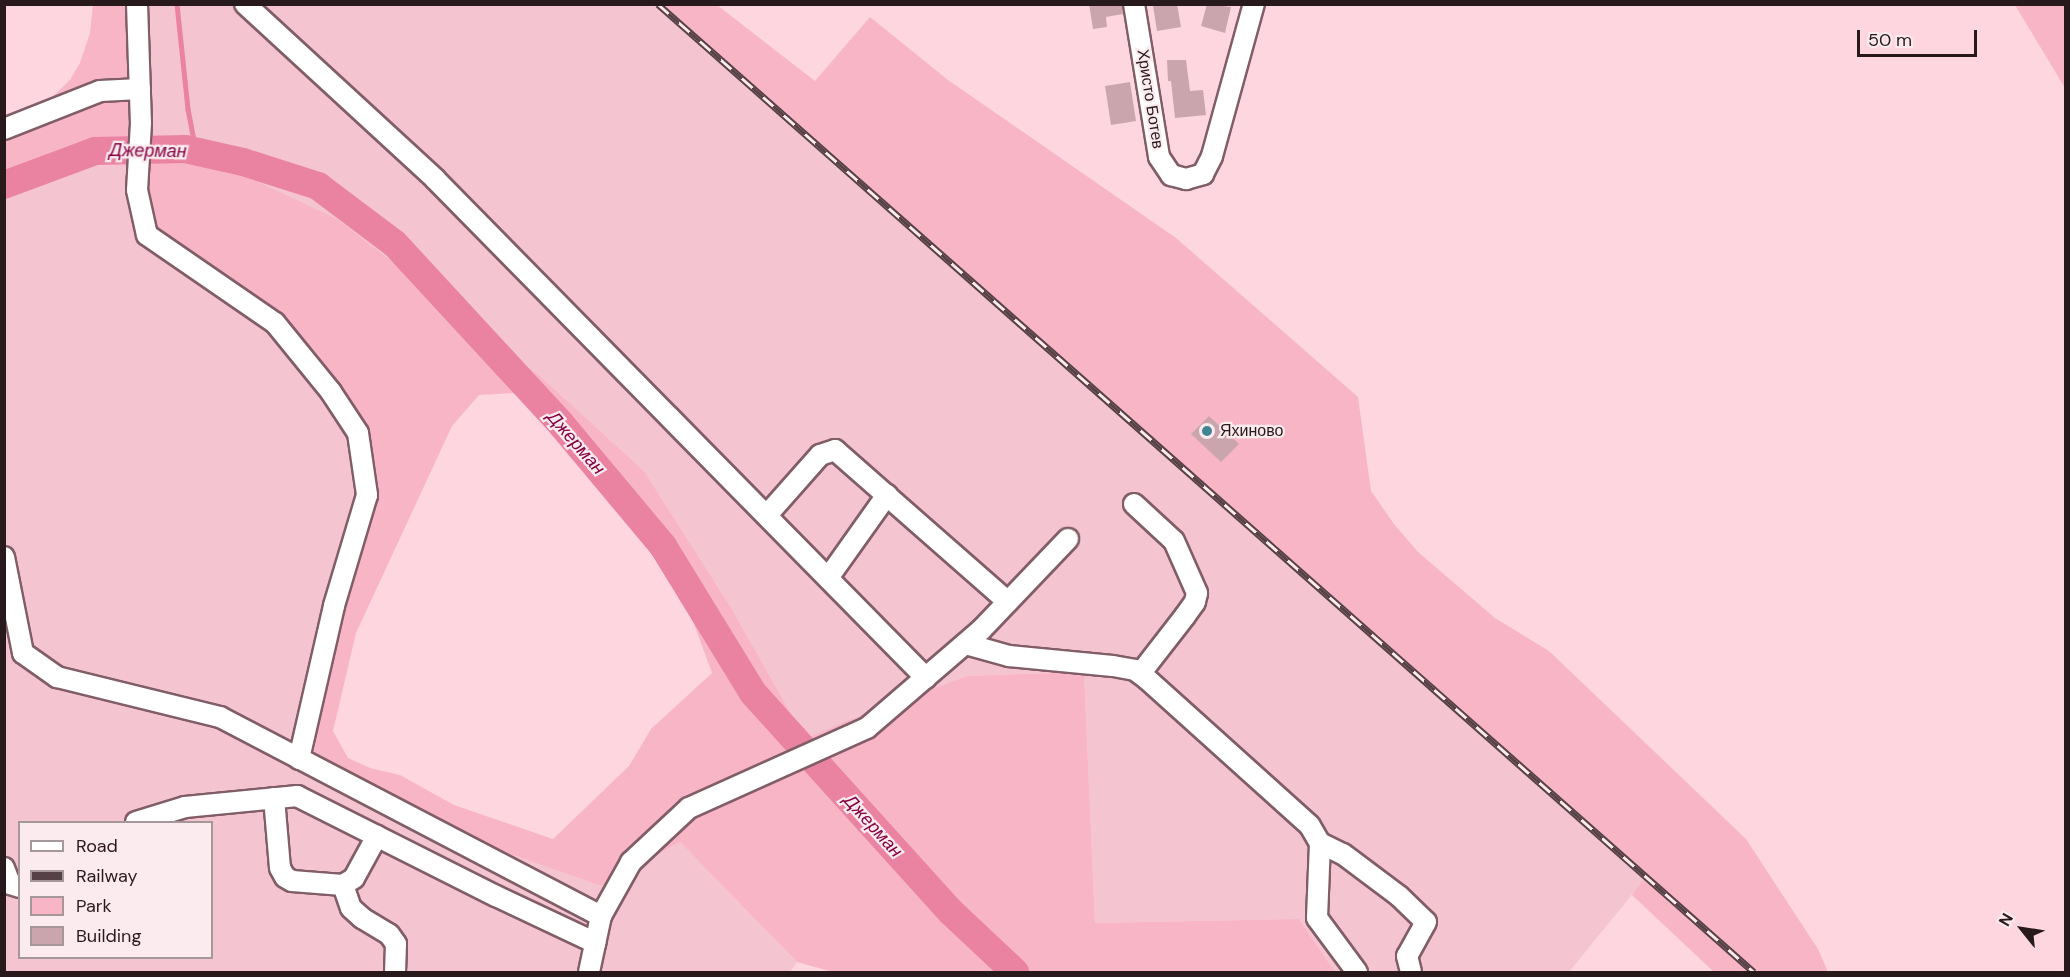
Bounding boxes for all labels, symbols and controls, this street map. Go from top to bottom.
scale bar [1860,18,1980,56]
text: 50 m [1868,28,1912,52]
street label: Христо Ботев [1133,48,1167,150]
water label: Джерман [109,140,187,162]
water label: Джерман [543,407,609,479]
place label: Яхиново [1220,421,1283,441]
marker: Яхиново [1198,422,1216,440]
water label: Джерман [839,790,907,862]
legend [18,821,213,959]
text: Road [76,834,118,858]
text: Railway [76,864,138,888]
text: Park [76,894,112,918]
north arrow [1992,899,2052,959]
text: N [1994,909,2018,930]
text: Building [76,924,141,948]

